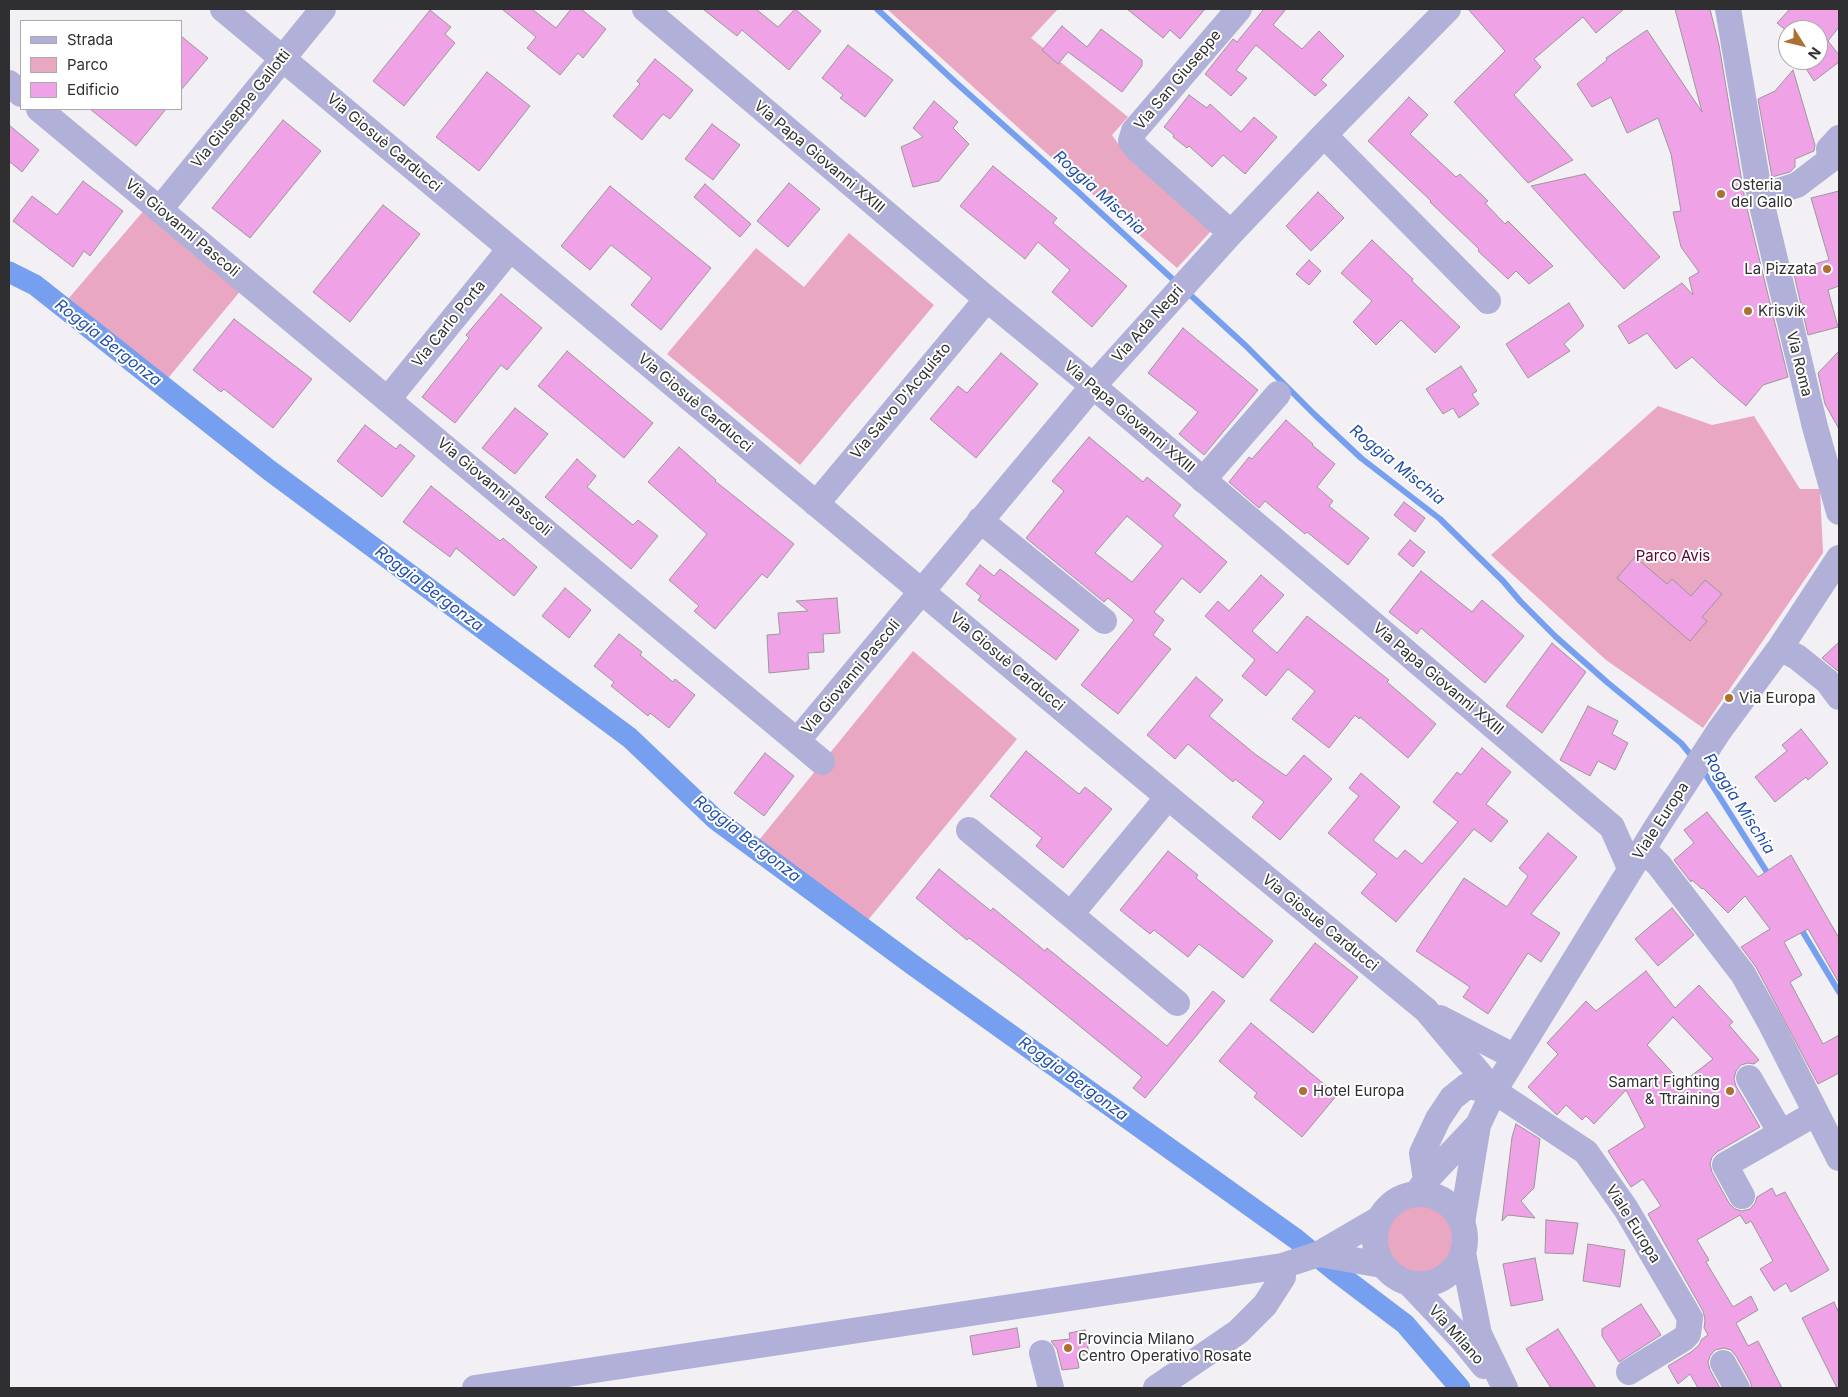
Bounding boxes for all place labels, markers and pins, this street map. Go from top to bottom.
place label: Osteria del Gallo [1731,176,1793,211]
marker: Osteria del Gallo [1715,188,1727,200]
place label: La Pizzata [1744,260,1817,278]
marker: La Pizzata [1821,263,1833,275]
place label: Krisvik [1758,302,1806,320]
marker: Krisvik [1742,305,1754,317]
place label: Via Europa [1739,689,1816,707]
marker: Via Europa [1723,692,1735,704]
place label: Samart Fighting & Ttraining [1608,1073,1720,1108]
place label: Hotel Europa [1313,1082,1405,1100]
marker: Hotel Europa [1297,1085,1309,1097]
marker: Samart Fighting & Ttraining [1724,1085,1736,1097]
place label: Provincia Milano Centro Operativo Rosate [1078,1330,1252,1365]
marker: Provincia Milano Centro Operativo Rosate [1062,1342,1074,1354]

